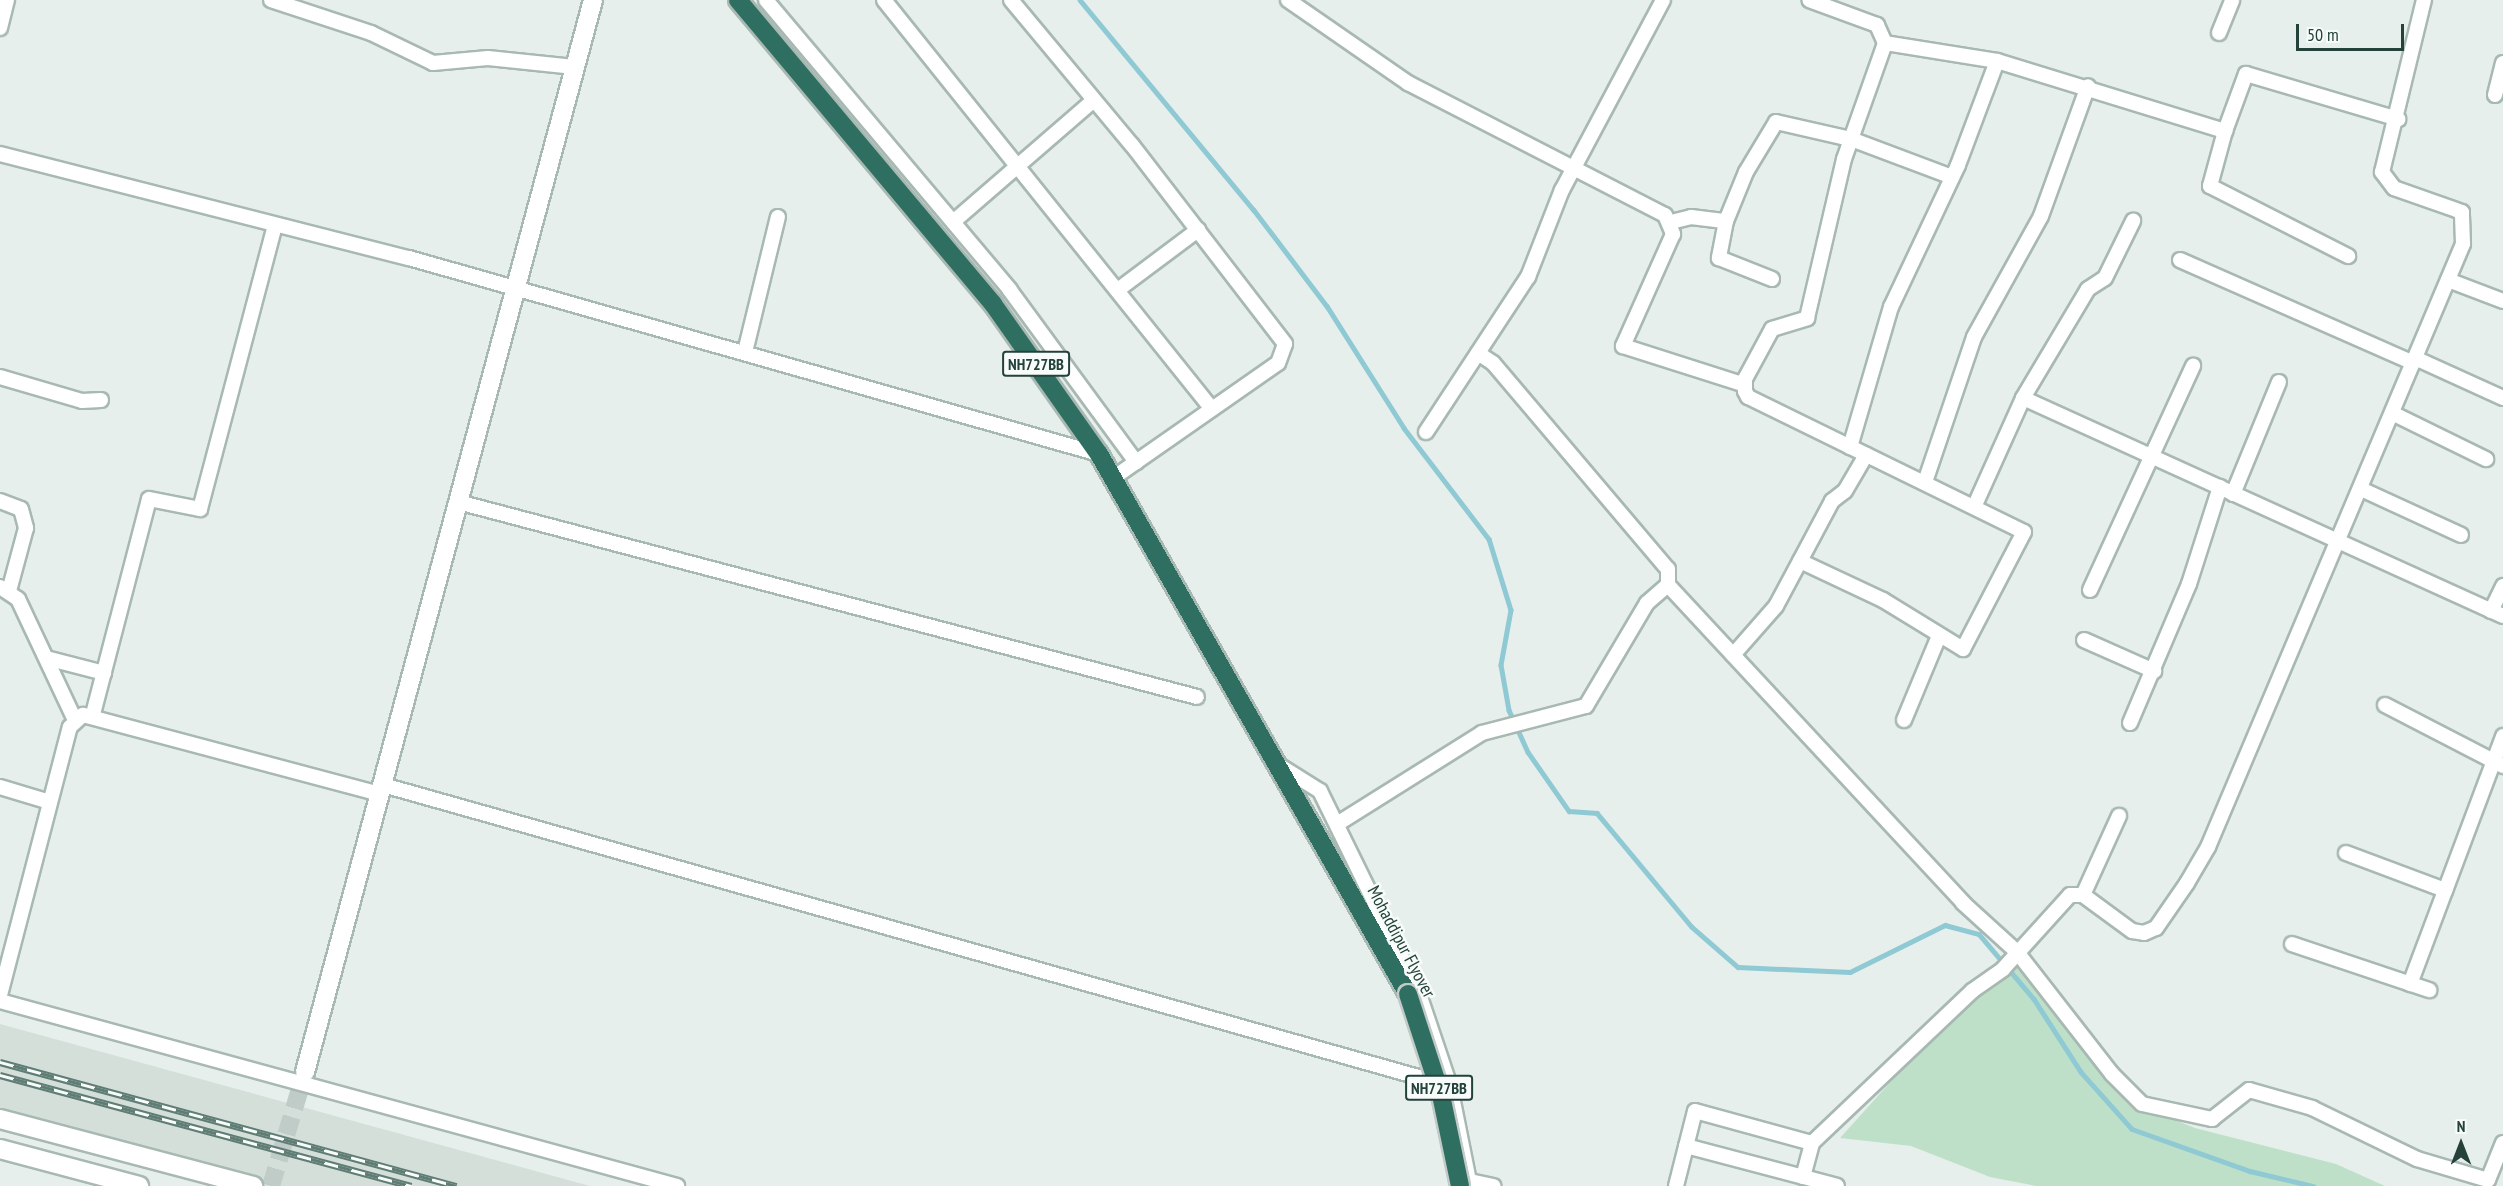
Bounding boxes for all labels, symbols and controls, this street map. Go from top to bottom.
scale bar [2299,12,2407,50]
text: 50 m [2307,23,2339,46]
road number: NH727BB [1002,351,1070,377]
street label: Mohaddipur Flyover [1362,882,1440,1002]
road number: NH727BB [1404,1075,1474,1101]
north arrow [2431,1114,2491,1174]
text: N [2457,1116,2465,1136]

